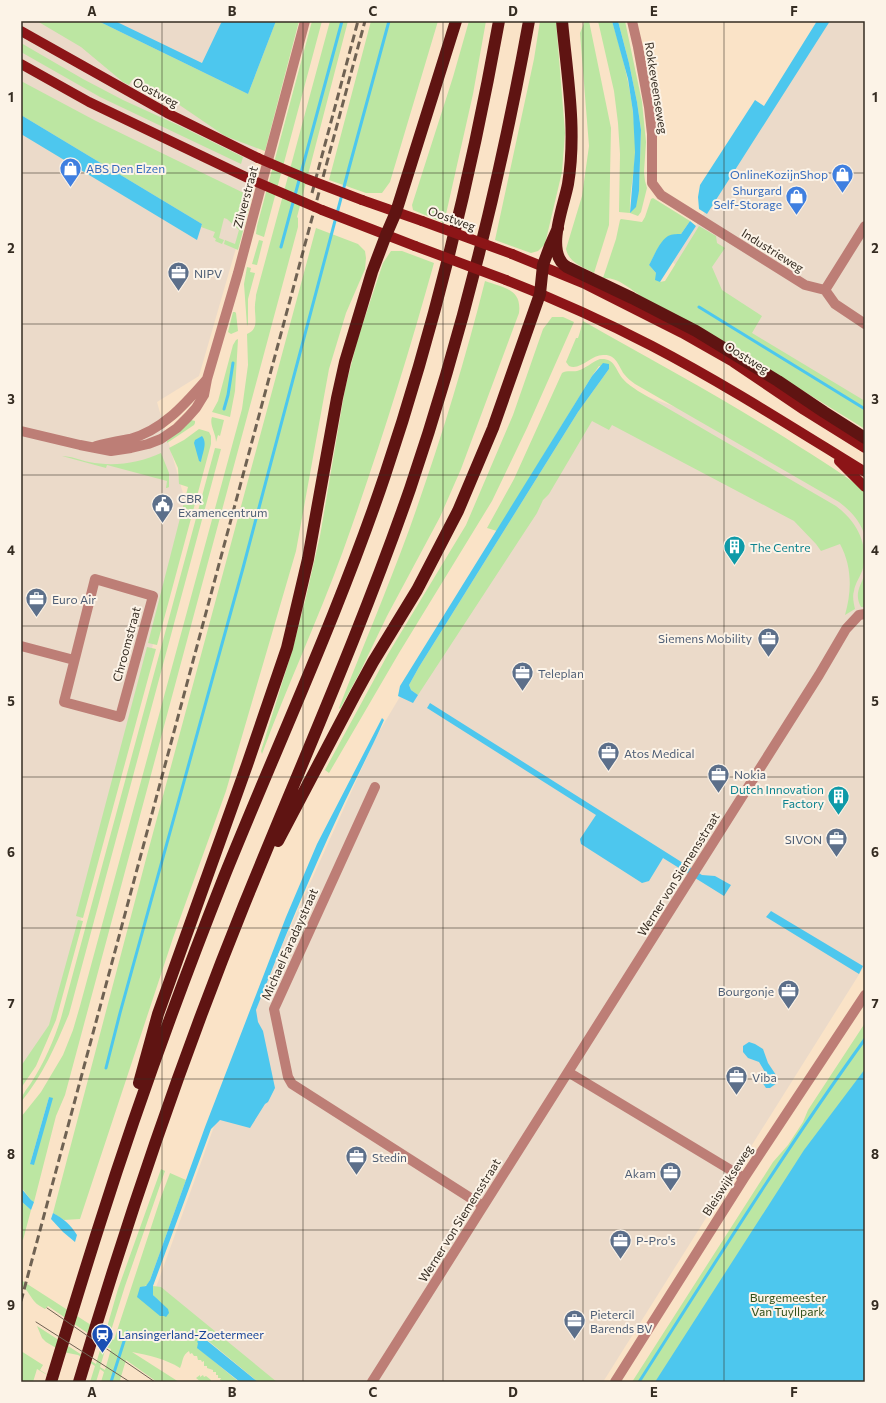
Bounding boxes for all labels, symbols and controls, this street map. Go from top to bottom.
text: A [87,3,97,19]
text: B [228,3,237,19]
text: C [369,3,378,19]
text: D [508,3,518,19]
text: E [650,3,658,19]
text: F [790,3,798,19]
street label: Rokkeveenseweg [643,41,671,136]
street label: Oostweg [131,74,182,110]
text: 1 [8,89,14,105]
text: 1 [872,89,878,105]
shop icon: ABS Den Elzen [57,155,83,188]
place label: ABS Den Elzen [86,161,165,175]
shop icon: OnlineKozijnShop [830,161,856,194]
street label: Zilverstraat [230,164,260,230]
place label: OnlineKozijnShop [730,167,828,181]
place label: Shurgard Self-Storage [713,183,782,211]
shop icon: Shurgard Self-Storage [784,184,810,217]
street label: Oostweg [426,203,478,233]
street label: Industrieweg [739,225,807,275]
text: 2 [7,240,15,256]
text: 2 [871,240,879,256]
office icon: NIPV [165,260,191,293]
place label: NIPV [194,266,222,280]
street label: Oostweg [722,338,772,376]
text: 3 [7,391,15,407]
text: 3 [871,391,879,407]
place label: CBR Examencentrum [178,491,268,519]
public building icon: CBR Examencentrum [150,492,176,525]
building icon: The Centre [722,534,748,567]
place label: The Centre [750,540,810,554]
text: 4 [7,542,15,558]
text: 4 [871,542,879,558]
office icon: Euro Air [24,586,50,619]
place label: Euro Air [52,592,96,606]
street label: Chroomstraat [109,605,143,683]
office icon: Siemens Mobility [755,625,781,658]
place label: Siemens Mobility [658,631,752,645]
office icon: Teleplan [509,660,535,693]
place label: Teleplan [538,666,584,680]
text: 5 [7,693,15,709]
text: 5 [871,693,879,709]
office icon: Atos Medical [596,740,622,773]
place label: Atos Medical [624,746,695,760]
office icon: Nokia [705,761,731,794]
place label: Nokia [734,767,766,781]
place label: Dutch Innovation Factory [730,782,824,810]
building icon: Dutch Innovation Factory [826,783,852,816]
street label: Werner von Siemensstraat [634,810,722,938]
office icon: SIVON [824,826,850,859]
place label: SIVON [785,832,822,846]
text: 6 [7,844,15,860]
text: 6 [871,844,879,860]
street label: Michael Faradaystraat [258,886,320,1002]
office icon: Bourgonje [776,978,802,1011]
place label: Bourgonje [718,984,774,998]
text: 7 [7,995,15,1011]
text: 7 [871,995,879,1011]
office icon: Viba [723,1064,749,1097]
place label: Viba [752,1070,777,1084]
street label: Bleiswijkseweg [699,1142,755,1218]
office icon: Stedin [343,1144,369,1177]
text: 8 [7,1146,15,1162]
text: 8 [871,1146,879,1162]
place label: Stedin [372,1150,407,1164]
street label: Werner von Siemensstraat [415,1156,503,1284]
office icon: Akam [658,1160,684,1193]
place label: Akam [624,1166,656,1180]
office icon: P-Pro's [608,1227,634,1260]
place label: P-Pro's [636,1233,676,1247]
park label: Burgemeester Van Tuyllpark [750,1290,826,1318]
text: 9 [7,1297,15,1313]
text: 9 [871,1297,879,1313]
place label: Pietercil Barends BV [590,1307,652,1335]
office icon: Pietercil Barends BV [561,1308,587,1341]
station icon: Lansingerland-Zoetermeer [89,1321,115,1354]
place label: Lansingerland-Zoetermeer [118,1327,264,1341]
text: A [87,1384,97,1400]
text: B [228,1384,237,1400]
text: C [369,1384,378,1400]
text: D [508,1384,518,1400]
text: E [650,1384,658,1400]
text: F [790,1384,798,1400]

